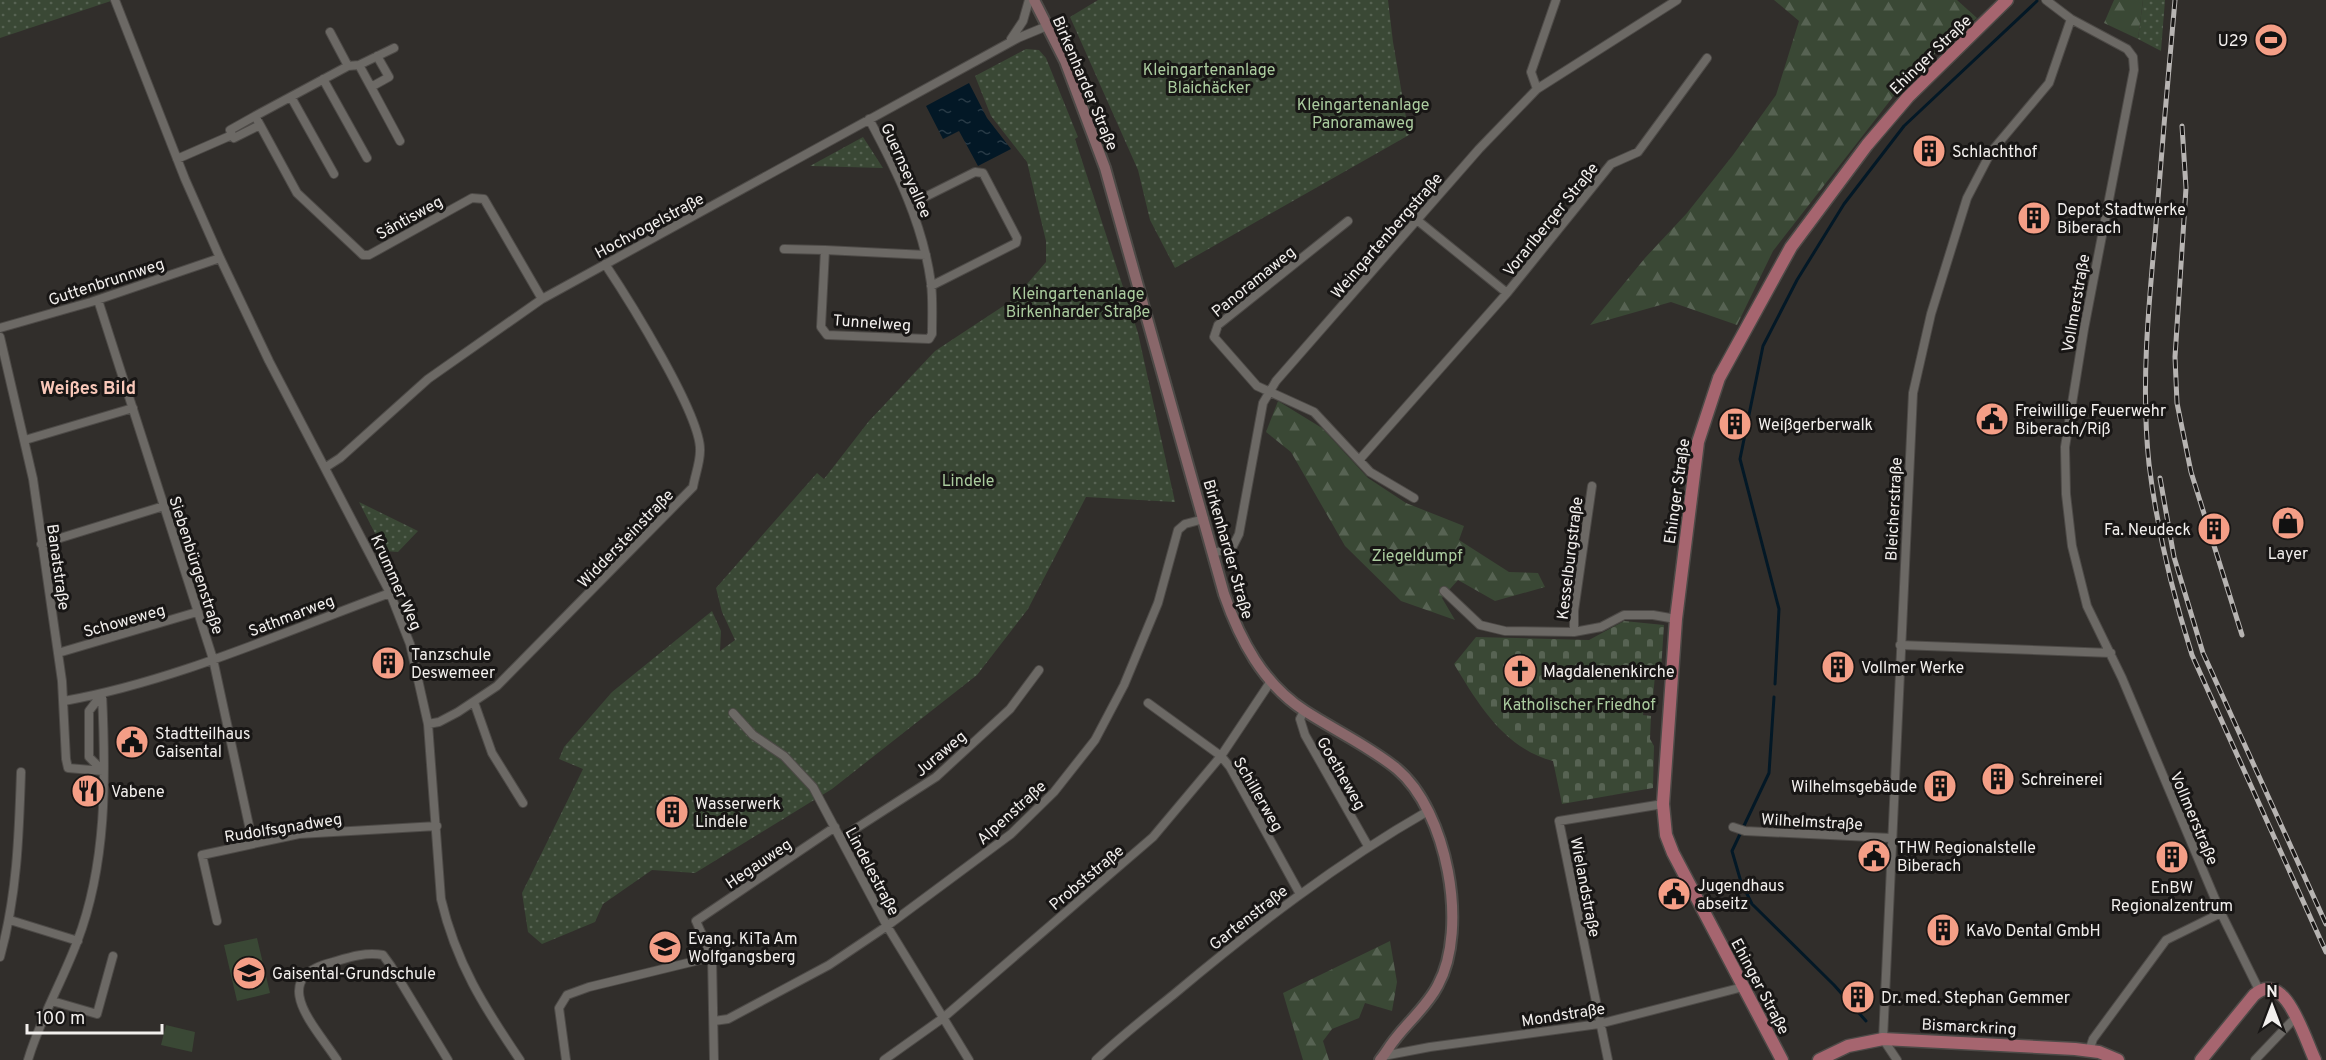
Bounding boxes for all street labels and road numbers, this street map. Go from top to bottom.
street label: Ehinger Straße [1886,11,1977,100]
street label: Birkenharder Straße [1047,13,1122,154]
street label: Guernseyallee [875,120,935,221]
street label: Vorarlberger Straße [1499,159,1604,281]
street label: Weingartenbergstraße [1327,169,1448,303]
street label: Hochvogelstraße [592,190,708,264]
street label: Säntisweg [373,192,447,245]
street label: Panoramaweg [1208,243,1300,322]
street label: Vollmerstraße [2058,253,2095,354]
street label: Guttenbrunnweg [46,255,167,311]
street label: Tunnelweg [832,311,912,337]
street label: Ehinger Straße [1661,437,1695,545]
street label: Bleicherstraße [1882,457,1908,562]
street label: Birkenharder Straße [1198,477,1257,622]
street label: Widdersteinstraße [574,486,679,593]
street label: Siebenbürgenstraße [163,494,227,637]
street label: Kesselburgstraße [1554,496,1588,621]
street label: Banatstraße [41,523,73,612]
street label: Krummer Weg [365,532,425,634]
street label: Sathmarweg [246,591,338,642]
street label: Schoweweg [81,601,168,643]
street label: Juraweg [911,727,971,782]
street label: Goetheweg [1311,734,1369,814]
street label: Schillerweg [1228,754,1287,836]
street label: Vollmerstraße [2165,769,2222,868]
street label: Alpenstraße [973,777,1051,850]
street label: Rudolfsgnadweg [223,810,344,848]
street label: Wilhelmstraße [1761,810,1863,836]
street label: Lindelestraße [840,824,903,919]
street label: Hegauweg [722,835,796,894]
street label: Wielandstraße [1565,836,1604,939]
street label: Probststraße [1046,841,1129,916]
street label: Gartenstraße [1206,882,1293,955]
street label: Ehinger Straße [1725,935,1793,1039]
street label: Mondstraße [1520,999,1607,1032]
street label: Bismarckring [1921,1016,2017,1040]

